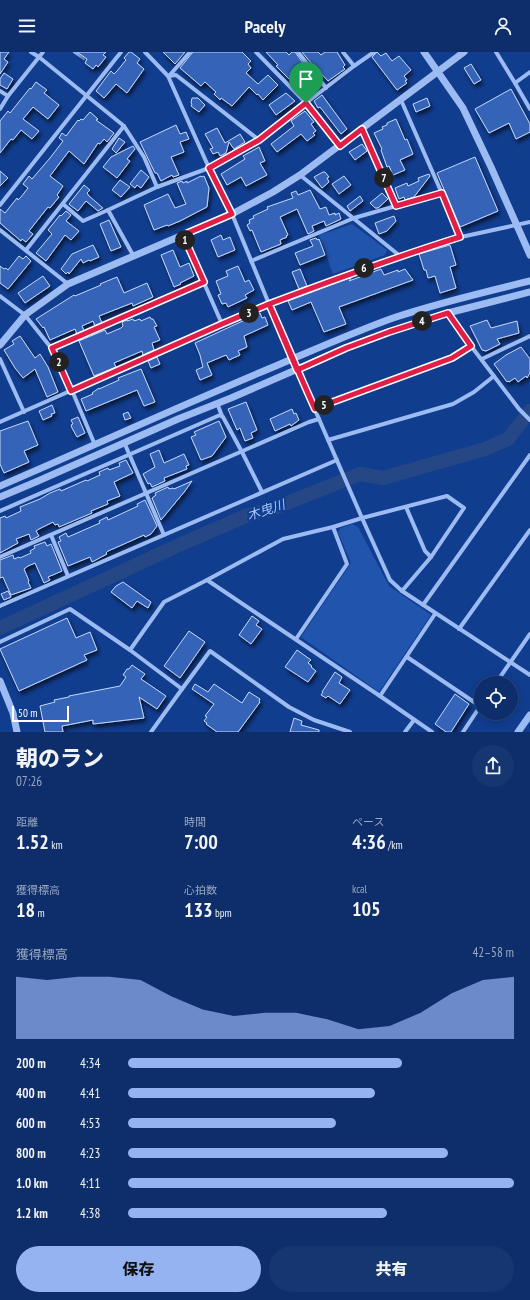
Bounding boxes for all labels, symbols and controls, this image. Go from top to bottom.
icon: menu [16,15,38,37]
text: Pacely [245,15,285,38]
icon: person [492,15,514,37]
pin [289,62,323,103]
icon: arrive [295,68,317,90]
pin: 7 [374,168,394,188]
text: 7 [381,171,387,185]
pin: 1 [175,230,195,250]
text: 1 [182,233,188,247]
pin: 6 [354,258,374,278]
text: 6 [361,261,367,275]
pin: 3 [239,303,259,323]
text: 3 [246,306,252,320]
pin: 4 [412,311,432,331]
text: 4 [419,314,425,328]
pin: 2 [49,352,69,372]
text: 2 [56,355,62,369]
pin: 5 [314,395,334,415]
text: 5 [321,398,327,412]
water label: 木曳川 [245,495,289,524]
map controls [474,676,518,720]
button: locate [474,676,518,720]
scale bar [12,704,69,723]
text: 50 m [18,706,37,720]
text: 朝のラン [16,744,104,772]
button: share [472,745,514,787]
text: 07:26 [16,773,42,790]
text: 距離 [16,815,38,829]
text: 時間 [184,815,206,829]
text: ペース [352,815,384,829]
text: 1.52 [16,829,49,855]
text: 7:00 [184,829,218,855]
text: 4:36 [352,829,386,855]
text: km [49,838,63,852]
text: /km [386,838,403,852]
text: kcal [352,882,367,896]
text: 獲得標高 [16,883,60,897]
text: 心拍数 [184,883,217,897]
text: 105 [352,896,381,922]
text: 18 [16,897,35,923]
text: 133 [184,897,213,923]
text: m [35,906,45,920]
text: bpm [213,906,232,920]
text: 42–58 m [472,944,514,961]
text: 獲得標高 [16,946,68,963]
text: 200 m [16,1055,46,1072]
text: 4:34 [80,1055,100,1072]
text: 400 m [16,1085,46,1102]
text: 4:41 [80,1085,100,1102]
text: 600 m [16,1115,46,1132]
text: 4:53 [80,1115,100,1132]
text: 800 m [16,1145,46,1162]
text: 4:23 [80,1145,100,1162]
text: 1.0 km [16,1175,48,1192]
text: 4:11 [80,1175,100,1192]
text: 1.2 km [16,1205,48,1222]
text: 4:38 [80,1205,100,1222]
button: 保存 [16,1246,261,1292]
button: 共有 [269,1246,514,1292]

